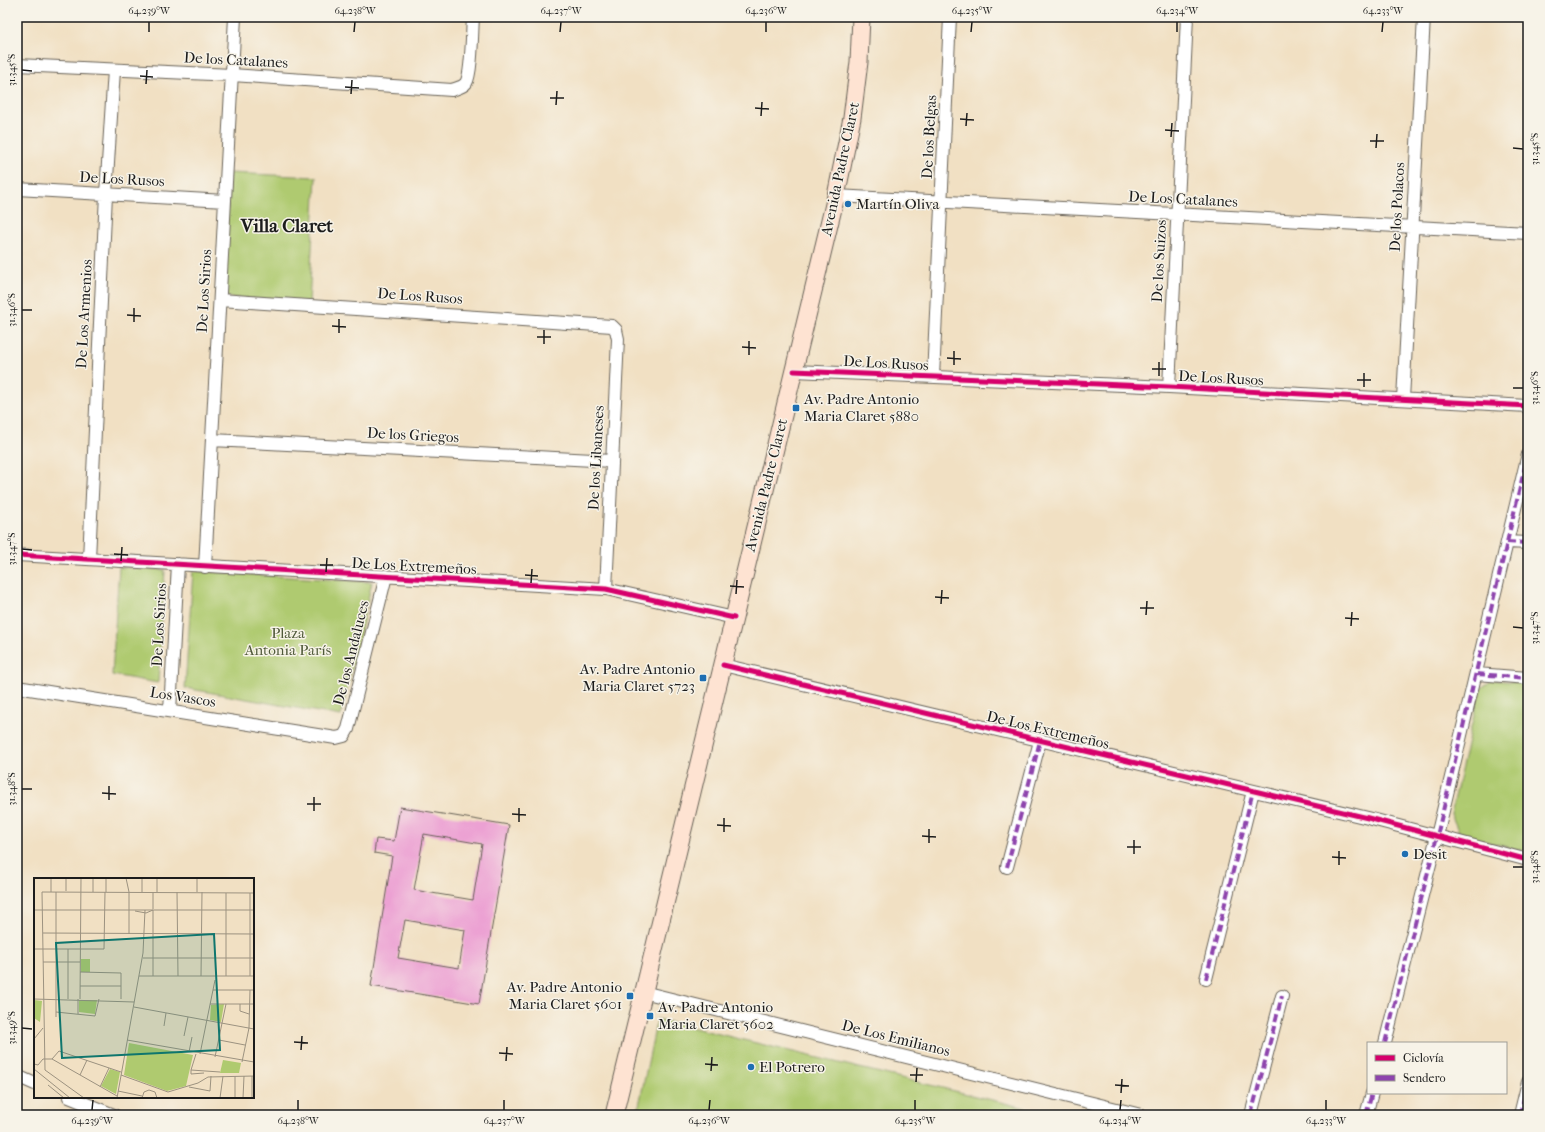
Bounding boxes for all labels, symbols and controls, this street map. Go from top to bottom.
text: 64.239°W [128,5,171,17]
text: 64.238°W [334,5,377,17]
text: 64.237°W [540,5,583,17]
text: 64.236°W [745,5,788,17]
text: 64.235°W [952,5,993,17]
text: 64.234°W [1156,5,1199,17]
text: 64.233°W [1363,5,1404,17]
street label: De los Catalanes [183,48,289,72]
text: 31.345°S [6,54,18,86]
street label: De los Belgas [918,94,940,179]
street label: Avenida Padre Claret [817,100,863,239]
text: 31.345°S [1529,133,1541,165]
street label: De los Polacos [1386,161,1408,252]
street label: De Los Rusos [79,168,166,190]
street label: De Los Catalanes [1128,187,1239,211]
place label: Martín Oliva [856,195,940,213]
marker: Martín Oliva [843,199,853,209]
district label: Villa Claret [240,215,333,237]
street label: De los Suizos [1148,219,1170,303]
street label: De Los Sirios [193,248,215,333]
street label: De Los Armenios [72,258,96,369]
street label: De Los Rusos [377,284,464,308]
text: 31.346°S [6,293,18,327]
street label: De Los Rusos [843,352,930,374]
street label: De Los Rusos [1178,367,1265,389]
text: 31.346°S [1529,371,1541,405]
place label: Av. Padre Antonio Maria Claret 5880 [803,390,920,425]
marker: Av. Padre Antonio Maria Claret 5880 [791,403,801,413]
street label: De los Libaneses [584,405,608,511]
street label: Avenida Padre Claret [741,416,791,554]
street label: De los Griegos [366,424,460,446]
text: 31.347°S [6,533,18,565]
street label: De Los Extremeños [351,554,477,578]
street label: De Los Sirios [148,582,170,667]
street label: De los Andaluces [329,598,373,708]
text: 31.347°S [1529,612,1541,644]
park label: Plaza Antonia París [244,624,332,659]
place label: Av. Padre Antonio Maria Claret 5723 [579,660,695,695]
marker: Av. Padre Antonio Maria Claret 5723 [698,673,708,683]
street label: Los Vascos [149,683,218,711]
street label: De Los Extremeños [985,707,1111,753]
text: 31.348°S [6,772,18,806]
place label: Desit [1413,845,1448,863]
marker: Desit [1400,849,1410,859]
text: 31.348°S [1529,850,1541,884]
inset map [34,878,254,1098]
place label: Av. Padre Antonio Maria Claret 5601 [506,978,622,1013]
marker: Av. Padre Antonio Maria Claret 5601 [625,991,635,1001]
place label: Av. Padre Antonio Maria Claret 5602 [657,998,774,1033]
text: 31.349°S [6,1011,18,1045]
marker: Av. Padre Antonio Maria Claret 5602 [645,1011,655,1021]
street label: De Los Emilianos [840,1016,952,1060]
legend [1367,1042,1507,1094]
text: Ciclovía [1403,1051,1444,1065]
place label: El Potrero [759,1058,825,1076]
marker: El Potrero [746,1062,756,1072]
text: Sendero [1403,1071,1446,1085]
text: 64.239°W [71,1115,114,1127]
text: 64.238°W [277,1115,320,1127]
text: 64.237°W [483,1115,526,1127]
text: 64.236°W [688,1115,731,1127]
text: 64.235°W [895,1115,936,1127]
text: 64.234°W [1099,1115,1142,1127]
text: 64.233°W [1306,1115,1347,1127]

